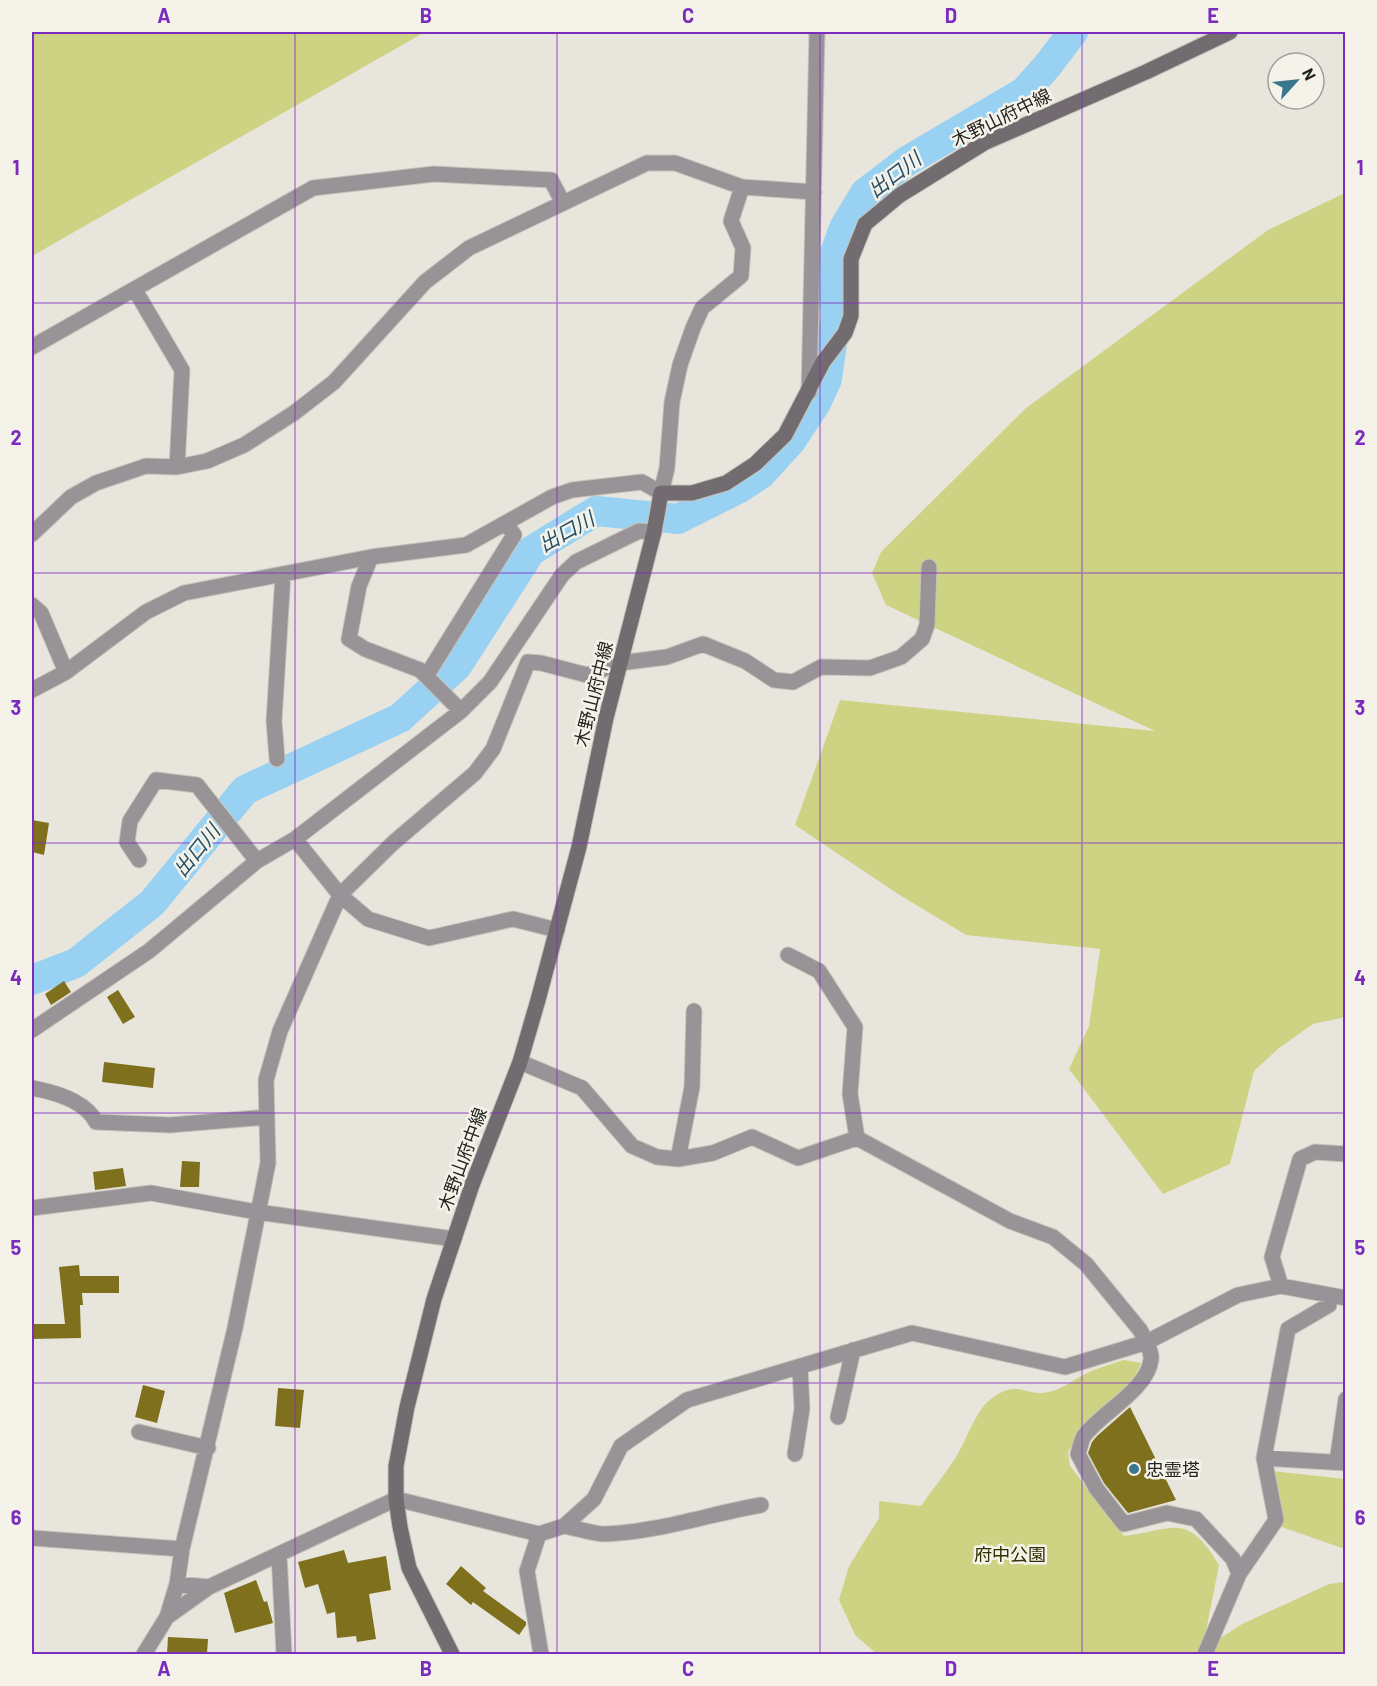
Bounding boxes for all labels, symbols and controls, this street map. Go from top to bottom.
text: A [157,3,171,27]
text: B [420,3,432,27]
text: C [682,3,694,27]
text: D [945,3,957,27]
text: E [1207,3,1219,27]
north arrow [1266,51,1326,111]
text: N [1299,65,1321,83]
street label: 木野山府中線 [948,83,1054,151]
water label: 出口川 [863,145,927,202]
text: 1 [12,155,20,179]
text: 1 [1356,155,1364,179]
text: 2 [10,425,22,449]
text: 2 [1354,425,1366,449]
water label: 出口川 [534,505,600,556]
street label: 木野山府中線 [569,639,617,749]
text: 3 [11,695,21,719]
text: 3 [1355,695,1365,719]
water label: 出口川 [168,818,225,881]
text: 4 [10,965,22,989]
text: 4 [1354,965,1366,989]
street label: 木野山府中線 [433,1104,491,1214]
text: 5 [11,1235,22,1259]
text: 5 [1355,1235,1366,1259]
place label: 忠霊塔 [1146,1458,1200,1480]
marker: 忠霊塔 [1127,1462,1141,1476]
text: 6 [11,1505,22,1529]
text: 6 [1355,1505,1366,1529]
park label: 府中公園 [974,1543,1046,1565]
text: A [157,1656,171,1680]
text: B [420,1656,432,1680]
text: C [682,1656,694,1680]
text: D [945,1656,957,1680]
text: E [1207,1656,1219,1680]

